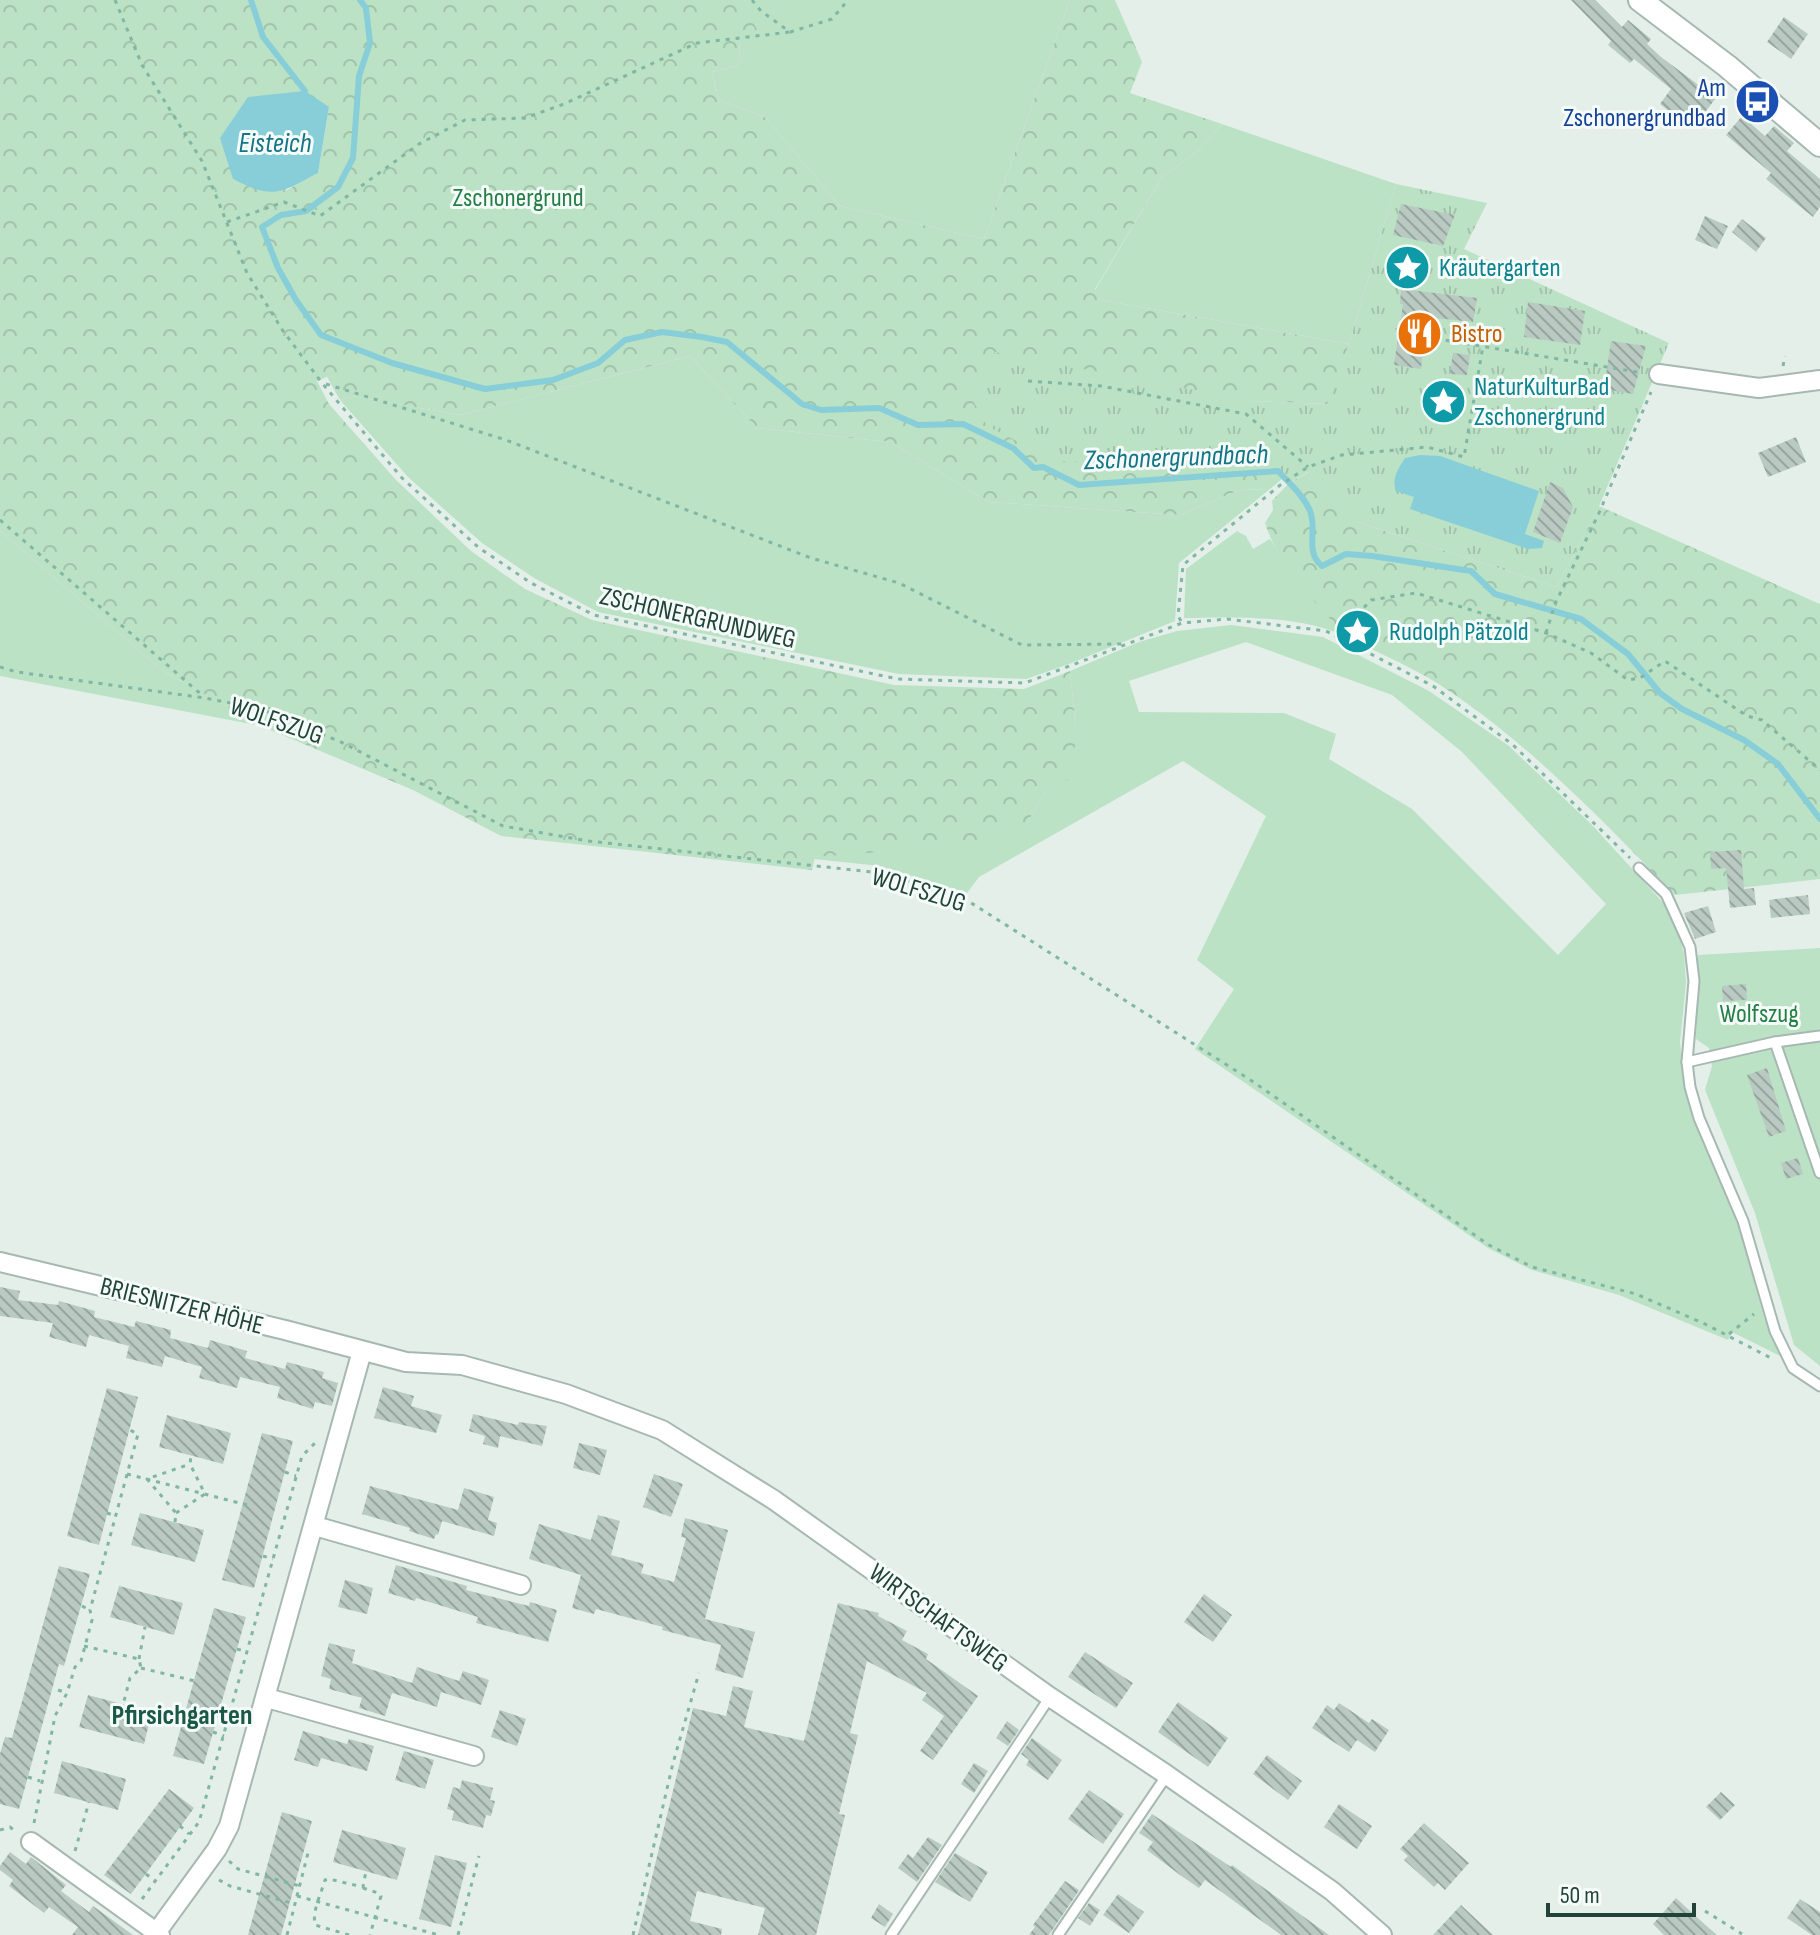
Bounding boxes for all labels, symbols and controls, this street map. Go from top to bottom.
place label: Am Zschonergrundbad [1563,73,1726,134]
bus stop icon: Am Zschonergrundbad [1733,78,1781,126]
water label: Eisteich [238,127,312,160]
park label: Zschonergrund [452,183,584,214]
place icon: Kräutergarten [1384,243,1432,291]
place label: Kräutergarten [1439,253,1561,284]
restaurant icon: Bistro [1396,309,1444,357]
place label: Bistro [1451,319,1503,350]
place label: NaturKulturBad Zschonergrund [1474,372,1609,433]
place icon: NaturKulturBad Zschonergrund [1419,377,1467,425]
water label: Zschonergrundbach [1082,438,1269,477]
street label: ZSCHONERGRUNDWEG [597,581,799,656]
place icon: Rudolph Pätzold [1334,607,1382,655]
place label: Rudolph Pätzold [1389,617,1529,648]
street label: WOLFSZUG [226,691,327,752]
street label: WOLFSZUG [868,861,969,919]
park label: Wolfszug [1719,999,1799,1030]
street label: BRIESNITZER HÖHE [97,1271,267,1342]
street label: WIRTSCHAFTSWEG [863,1557,1014,1679]
district label: Pfirsichgarten [112,1699,252,1732]
scale bar [1548,1867,1694,1917]
text: 50 m [1560,1881,1600,1910]

